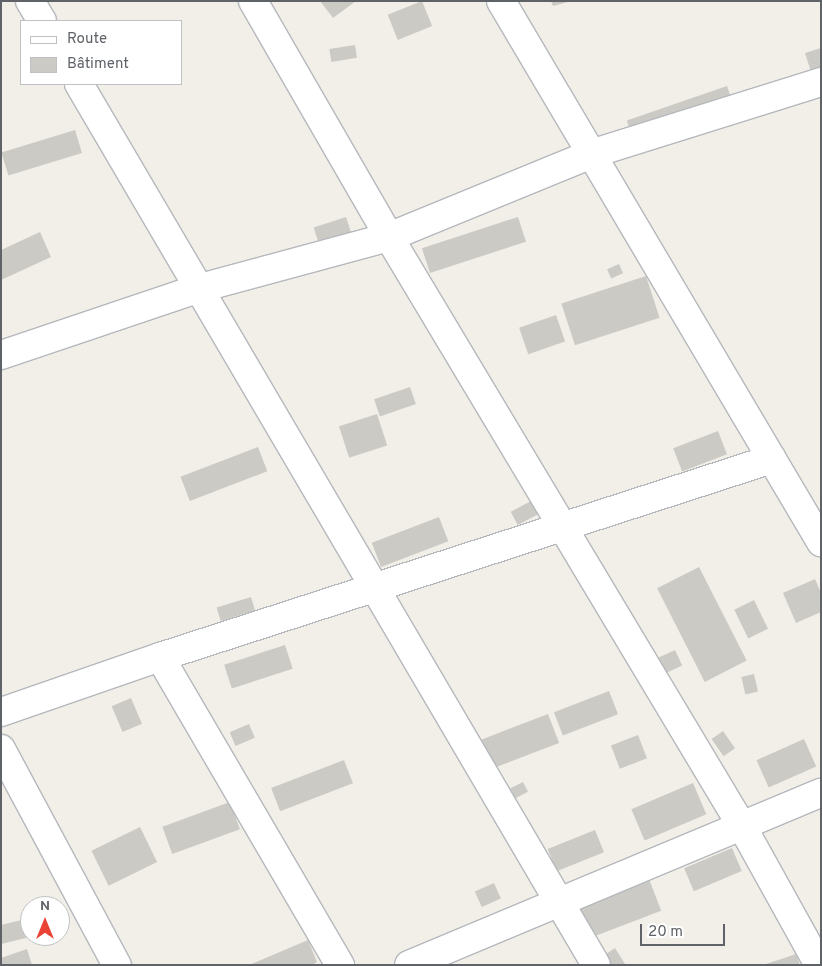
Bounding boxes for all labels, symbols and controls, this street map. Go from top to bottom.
legend [20,20,182,85]
text: Route [67,30,107,49]
text: Bâtiment [67,55,129,74]
north arrow [20,896,70,946]
text: N [40,898,50,915]
scale bar [642,914,727,946]
text: 20 m [648,923,683,942]

